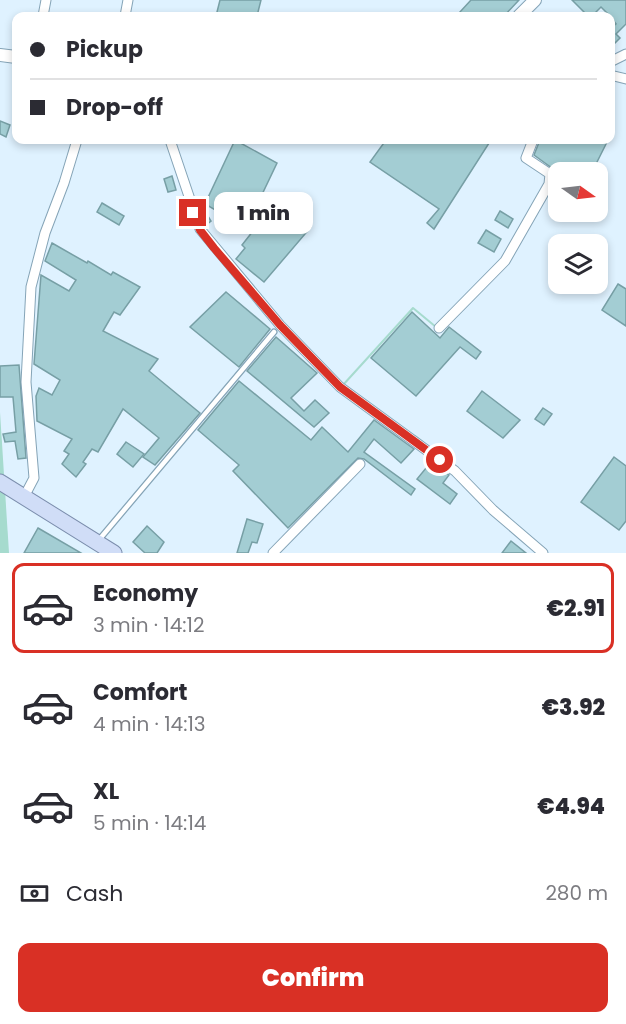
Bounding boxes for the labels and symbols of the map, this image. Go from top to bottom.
north arrow [548,162,608,222]
callout: 1 min [214,192,313,234]
route end [179,199,206,226]
route start [426,446,453,473]

